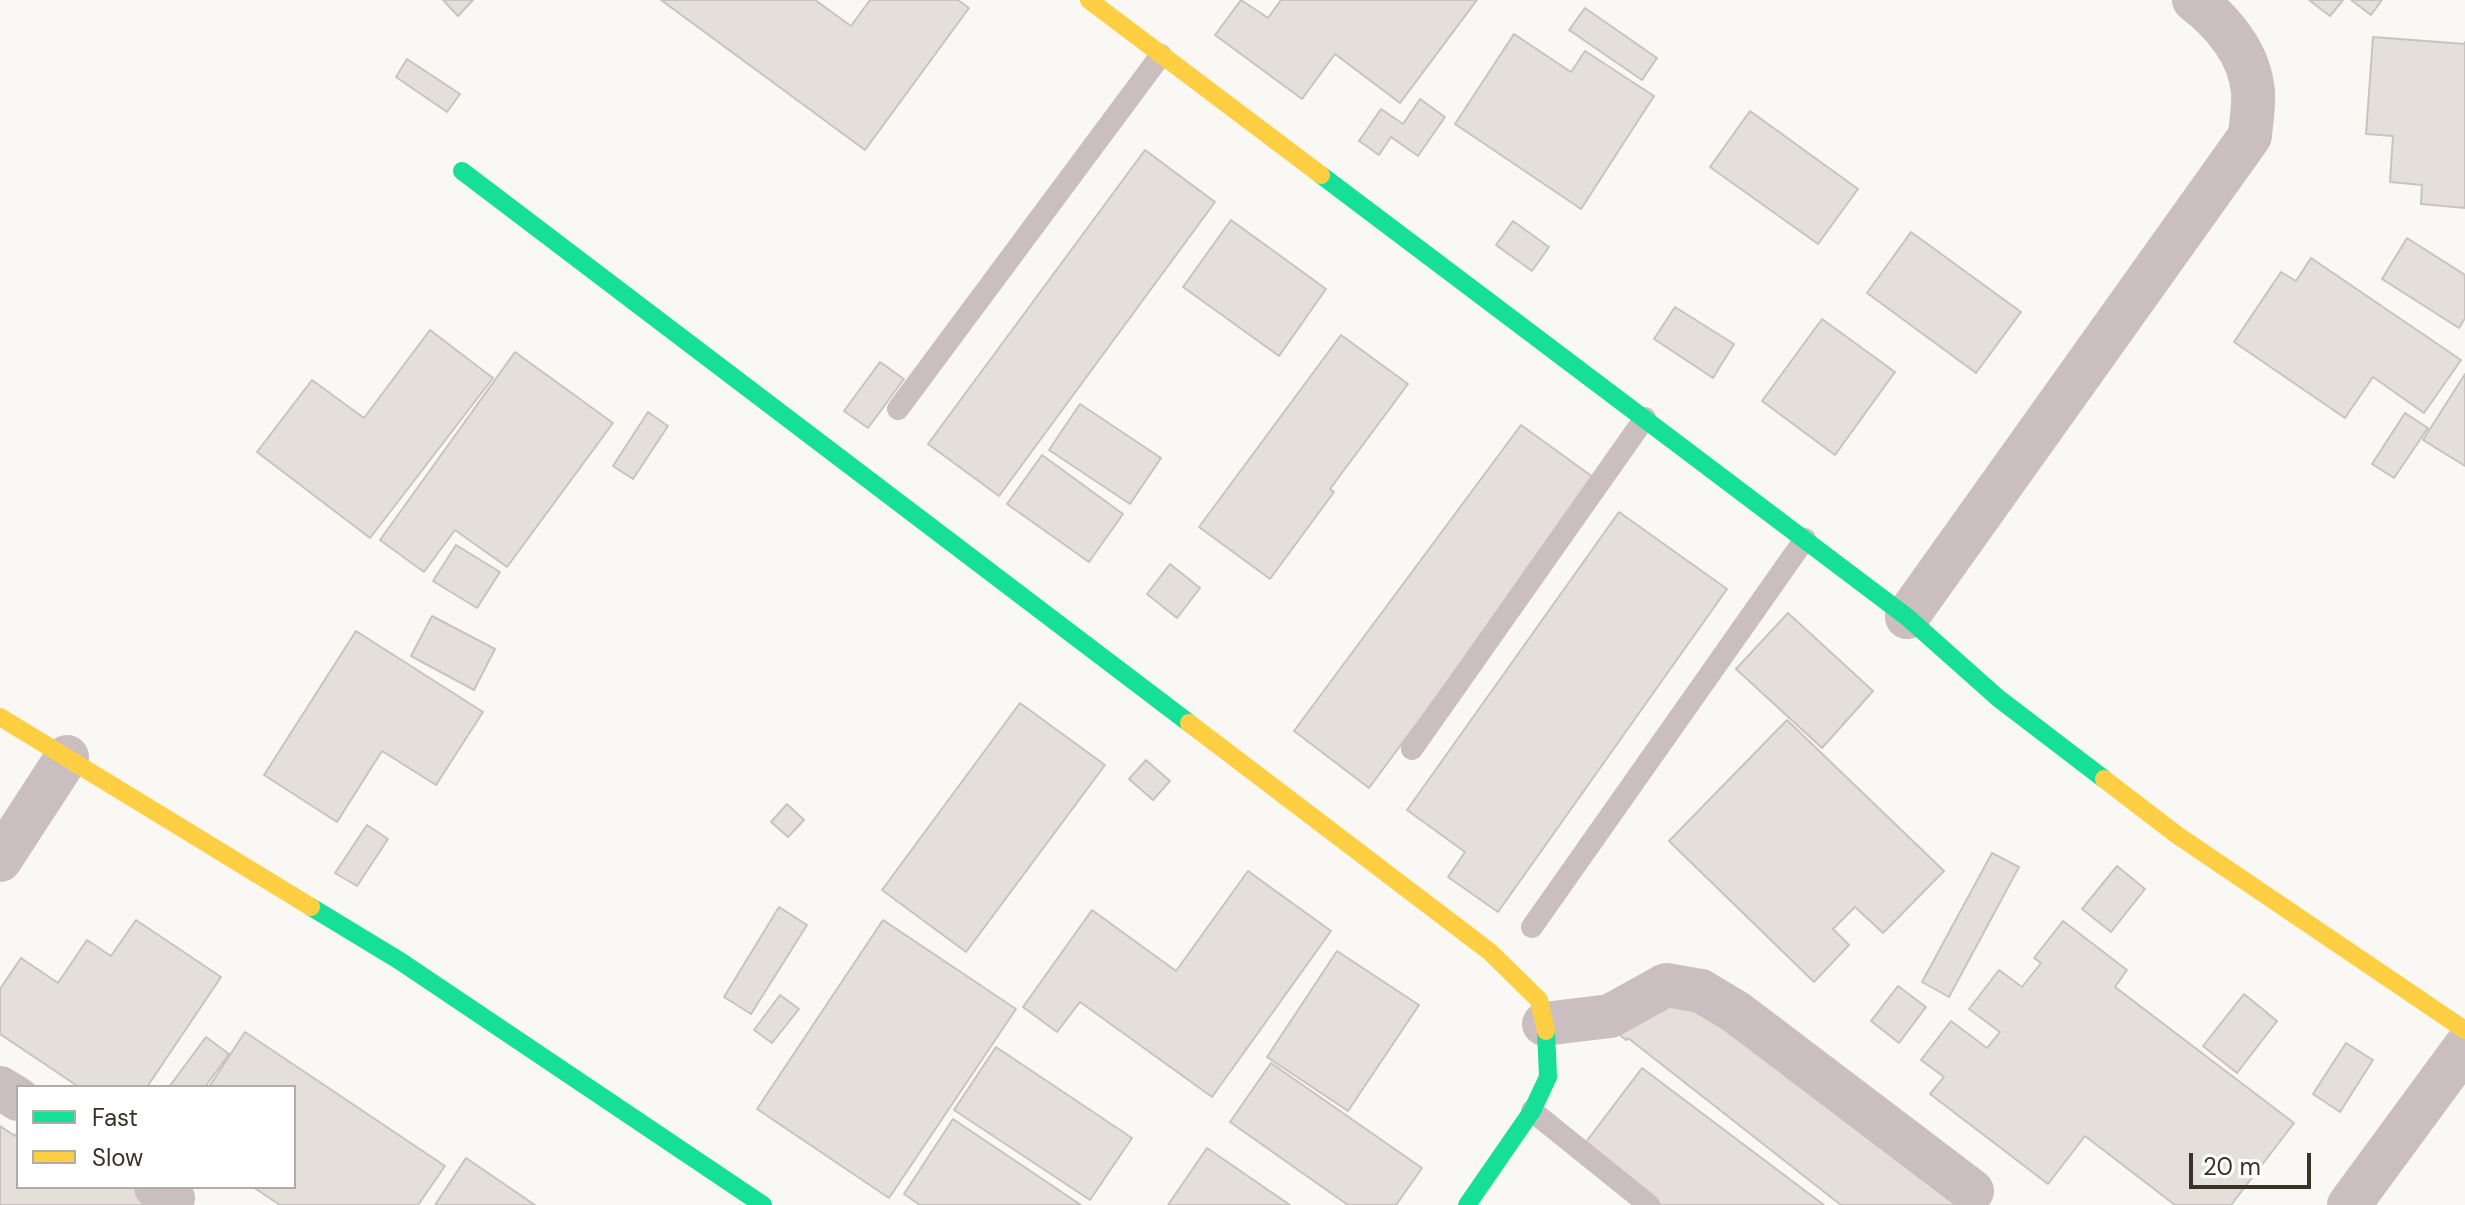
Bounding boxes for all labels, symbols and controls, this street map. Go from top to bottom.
legend [16,1085,296,1189]
text: Fast [92,1102,138,1133]
scale bar [2193,1137,2315,1187]
text: Slow [92,1142,143,1173]
text: 20 m [2203,1151,2261,1182]

